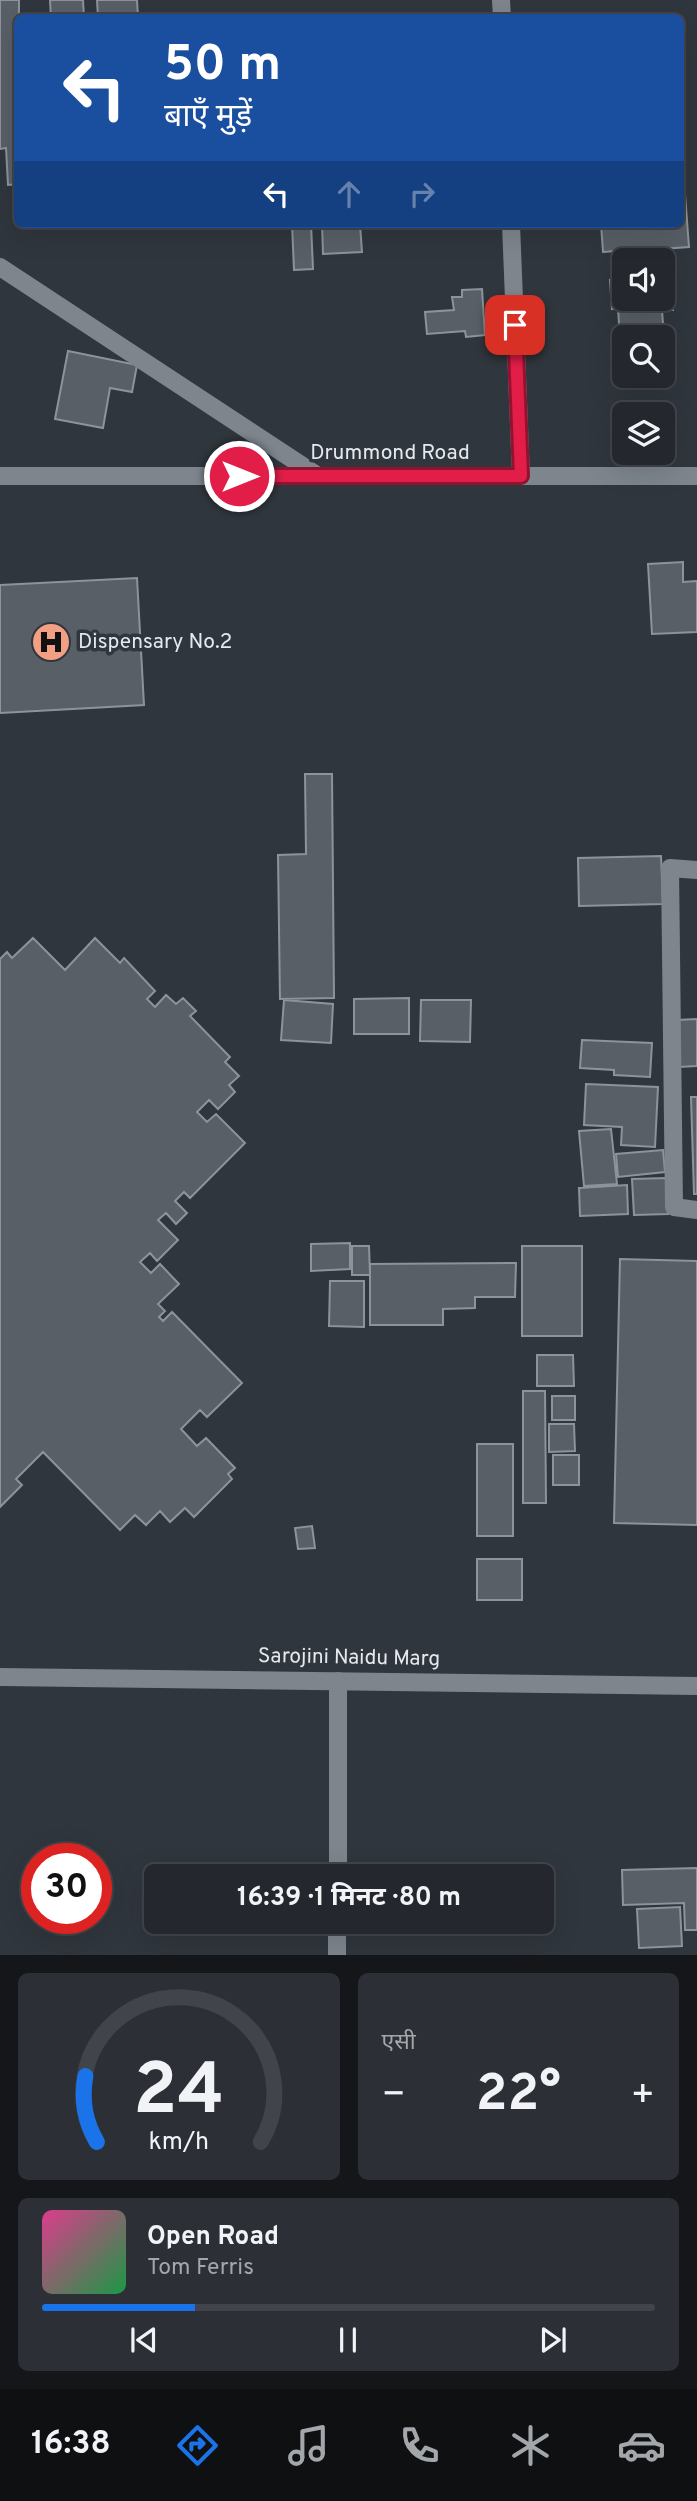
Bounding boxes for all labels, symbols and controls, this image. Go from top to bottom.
text: 50 m [164,36,281,98]
icon: left [49,42,140,133]
text: बाएँ मुड़ें [164,98,252,138]
icon: left [257,175,295,213]
icon: ahead [330,175,368,213]
icon: right [403,175,441,213]
map controls [612,248,675,465]
button: sound [612,248,675,311]
pin [485,295,545,355]
icon: arrive [496,306,534,344]
button: search [612,325,675,388]
button: layers [612,402,675,465]
position arrow [202,439,276,513]
street label: Drummond Road [310,440,470,467]
hospital icon: Dispensary No.2 [30,621,72,663]
place label: Dispensary No.2 [78,629,232,656]
street label: Sarojini Naidu Marg [258,1643,440,1673]
speed limit sign: 30 [21,1843,112,1934]
text: 16:39 · 1 मिनट · 80 m [237,1882,461,1915]
text: एसी [382,2029,416,2058]
text: 24 [133,2049,224,2141]
text: 22° [476,2063,561,2129]
text: − [382,2072,406,2121]
text: + [630,2072,655,2121]
text: km/h [148,2127,209,2159]
text: Open Road [147,2221,279,2254]
text: Tom Ferris [147,2254,254,2283]
icon: previous [125,2321,163,2359]
icon: pause [329,2321,367,2359]
icon: next [534,2321,572,2359]
icon: directions [173,2421,222,2470]
icon: music [284,2421,333,2470]
icon: phone [395,2421,444,2470]
icon: climate [506,2421,555,2470]
icon: car [617,2421,666,2470]
text: 16:38 [31,2425,111,2465]

